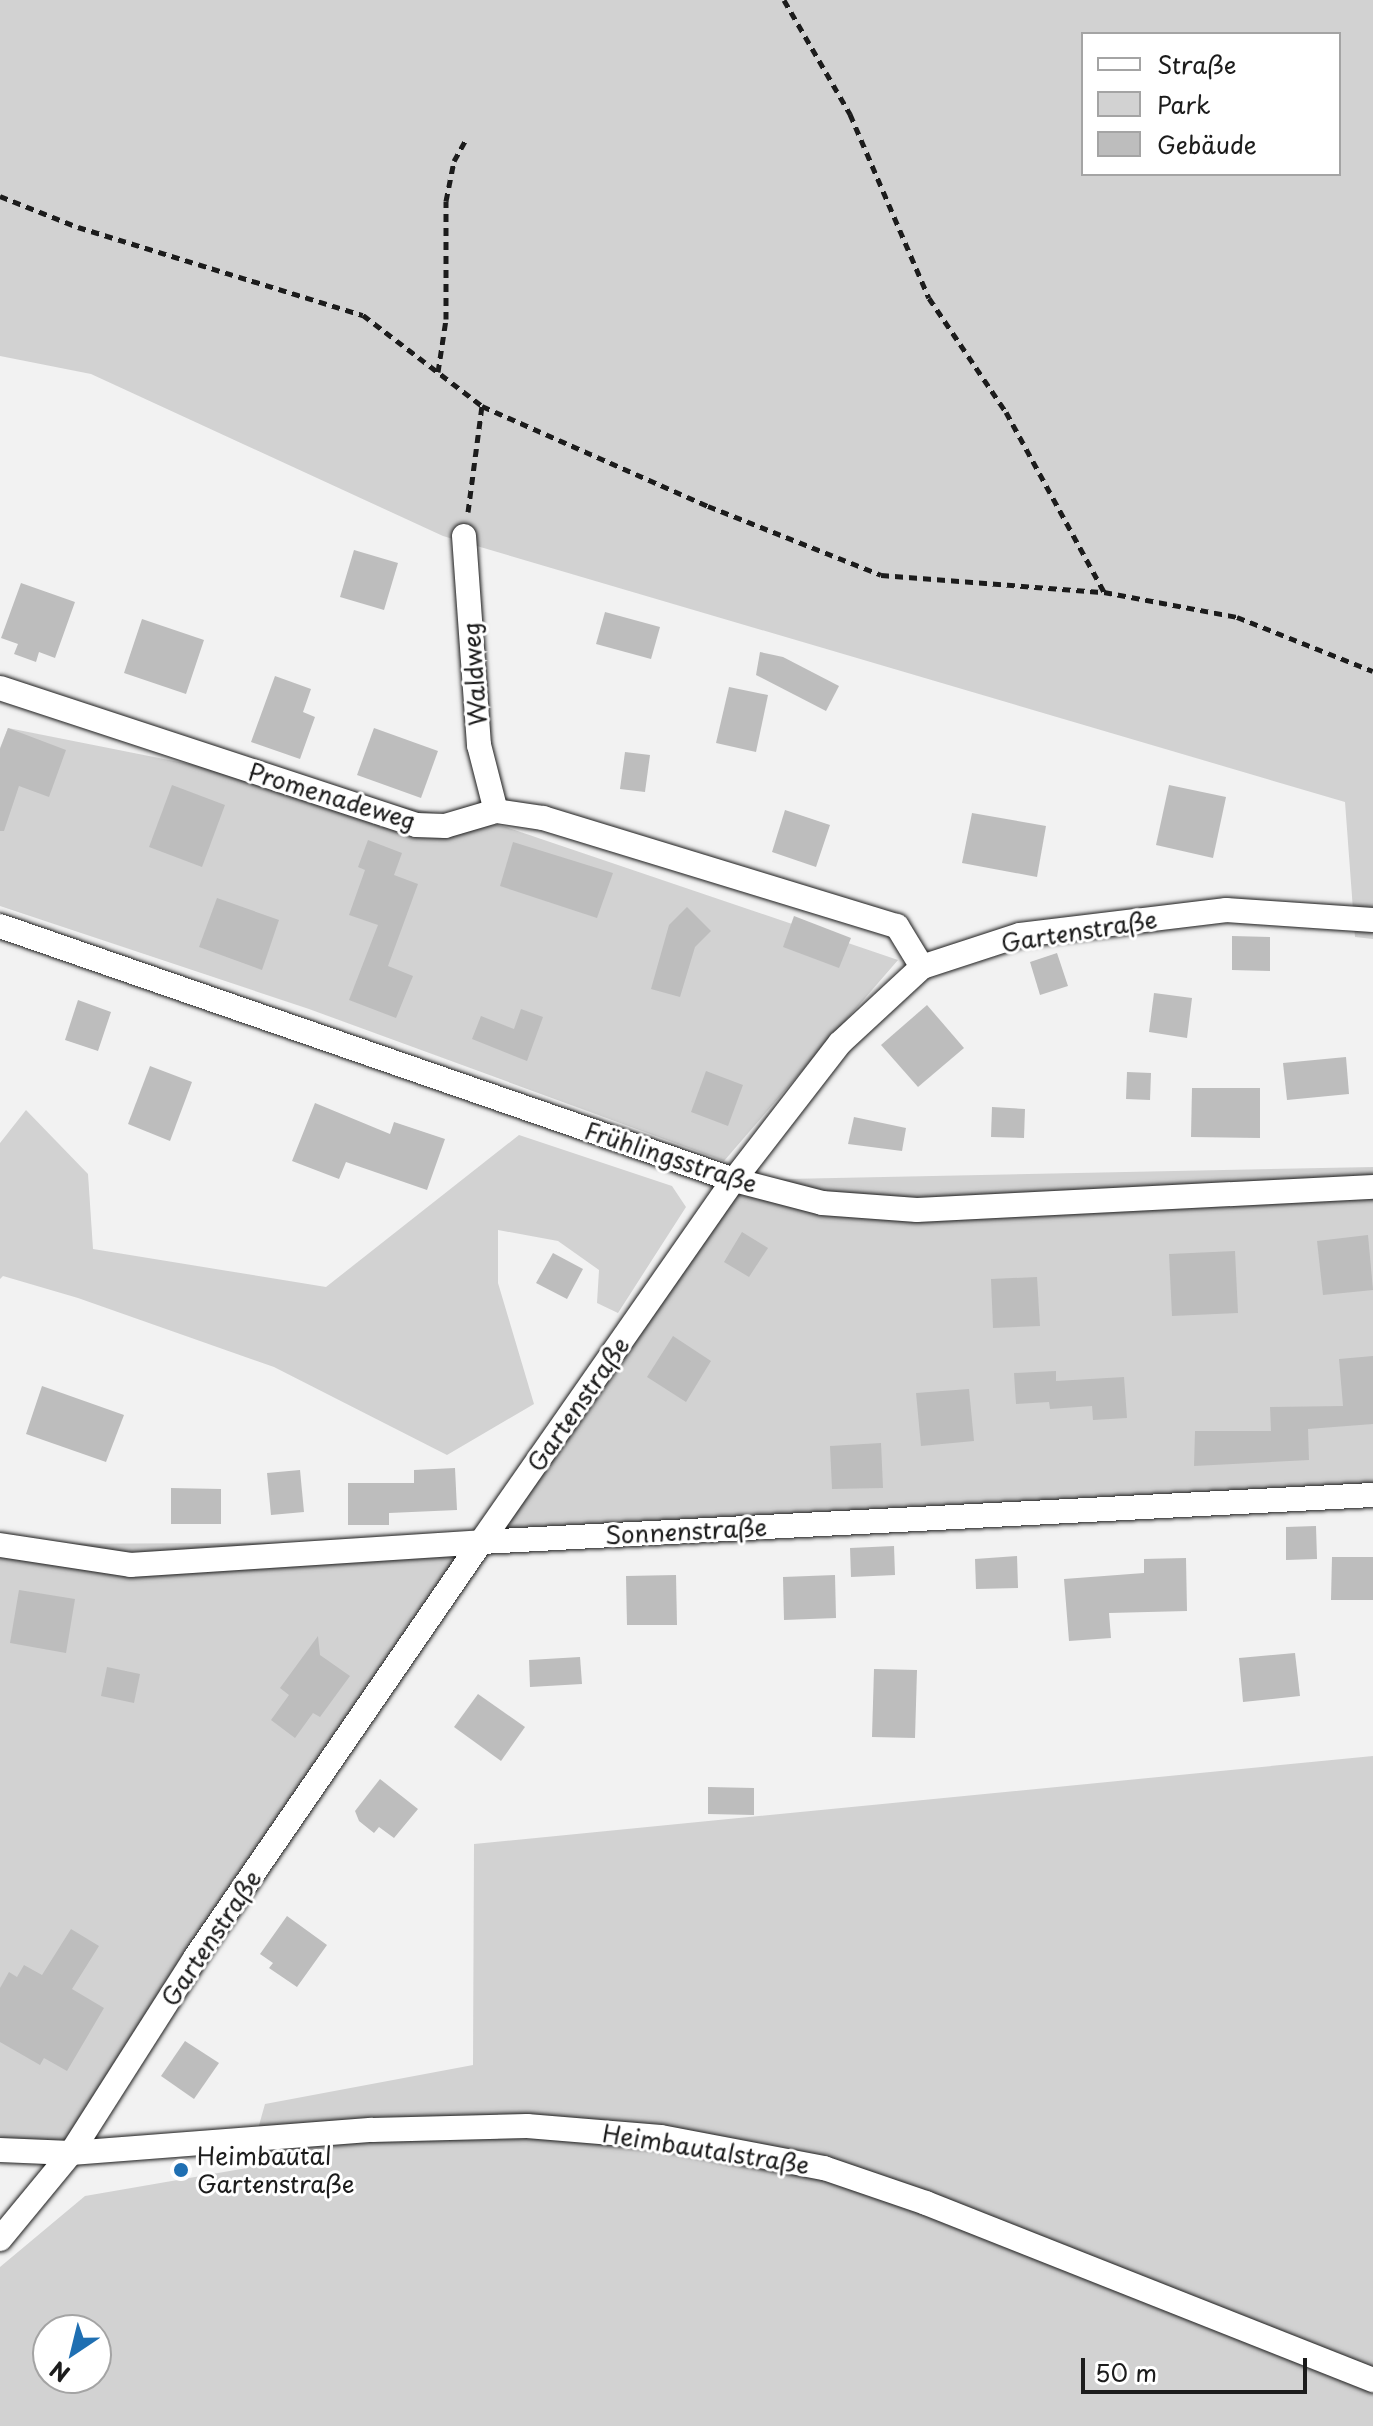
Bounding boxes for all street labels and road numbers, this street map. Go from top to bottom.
street label: Waldweg [456,621,492,727]
street label: Promenadeweg [245,757,419,835]
street label: Gartenstraße [999,904,1159,958]
street label: Frühlingsstraße [581,1116,761,1198]
street label: Gartenstraße [521,1331,635,1477]
street label: Sonnenstraße [604,1512,768,1550]
street label: Gartenstraße [155,1865,267,2011]
street label: Heimbautalstraße [601,2118,811,2180]

